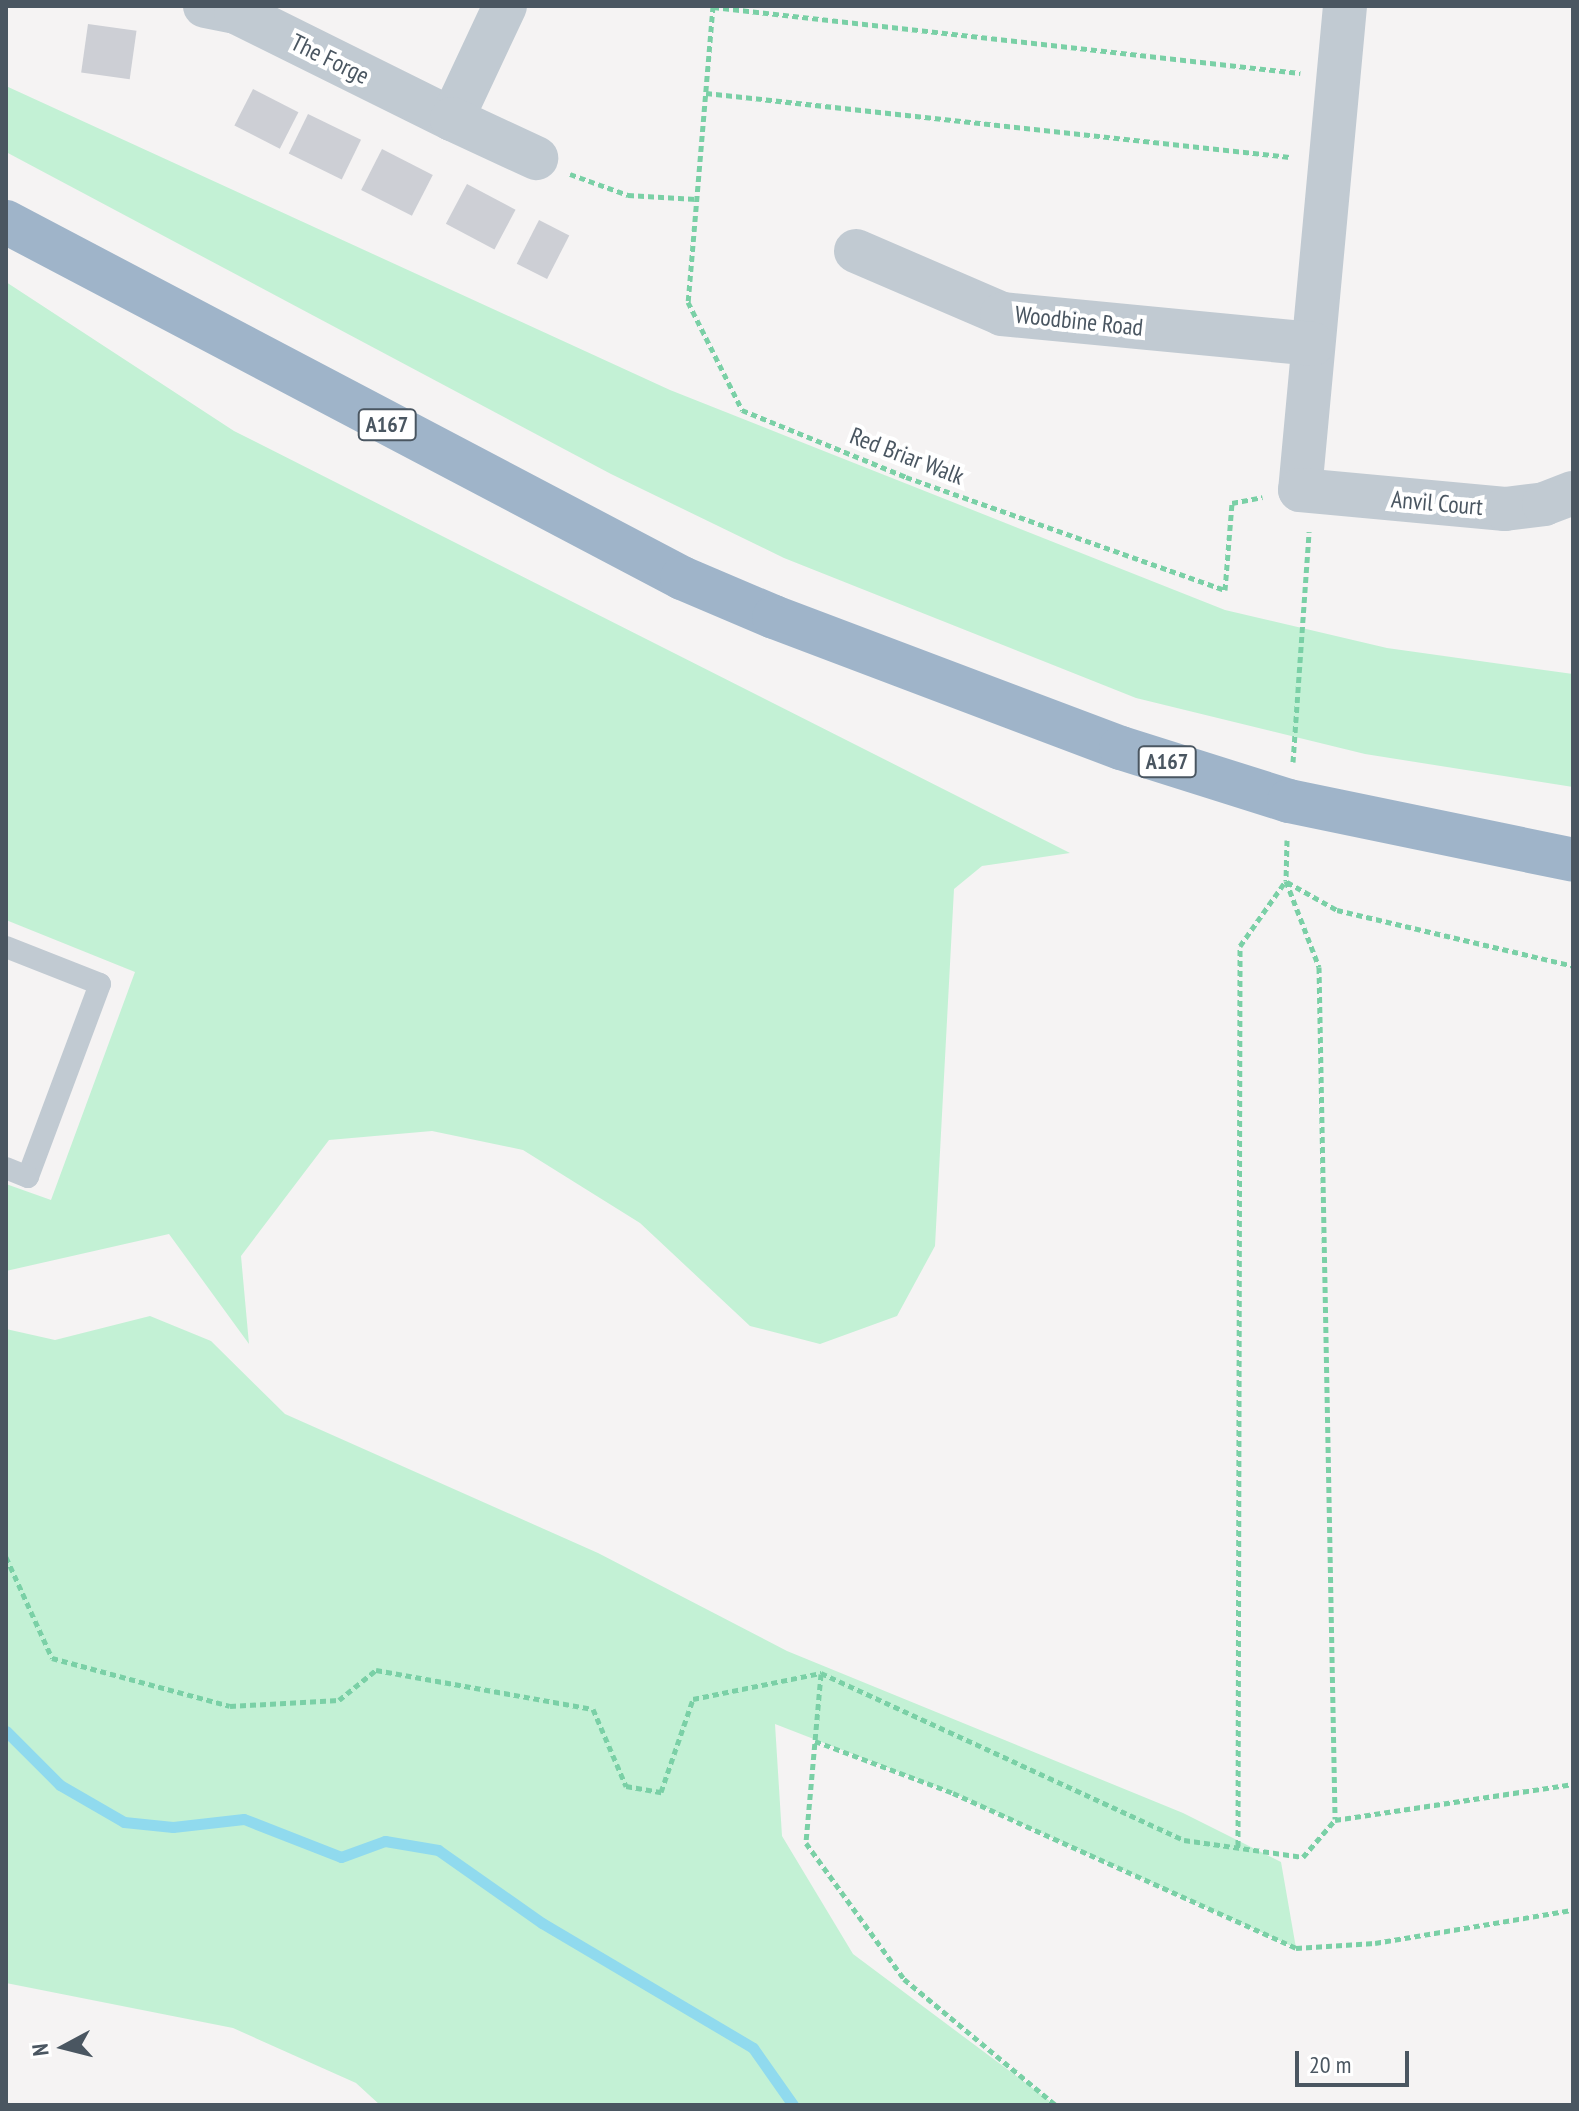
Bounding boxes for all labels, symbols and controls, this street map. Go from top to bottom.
street label: The Forge [286,28,374,90]
street label: Woodbine Road [1014,300,1144,342]
road number: A167 [357,407,417,443]
street label: Red Briar Walk [846,421,968,491]
street label: Anvil Court [1390,485,1484,521]
road number: A167 [1137,744,1197,780]
north arrow [24,2007,104,2087]
scale bar [1299,2035,1413,2085]
text: N [26,2042,55,2058]
text: 20 m [1309,2049,1351,2080]

